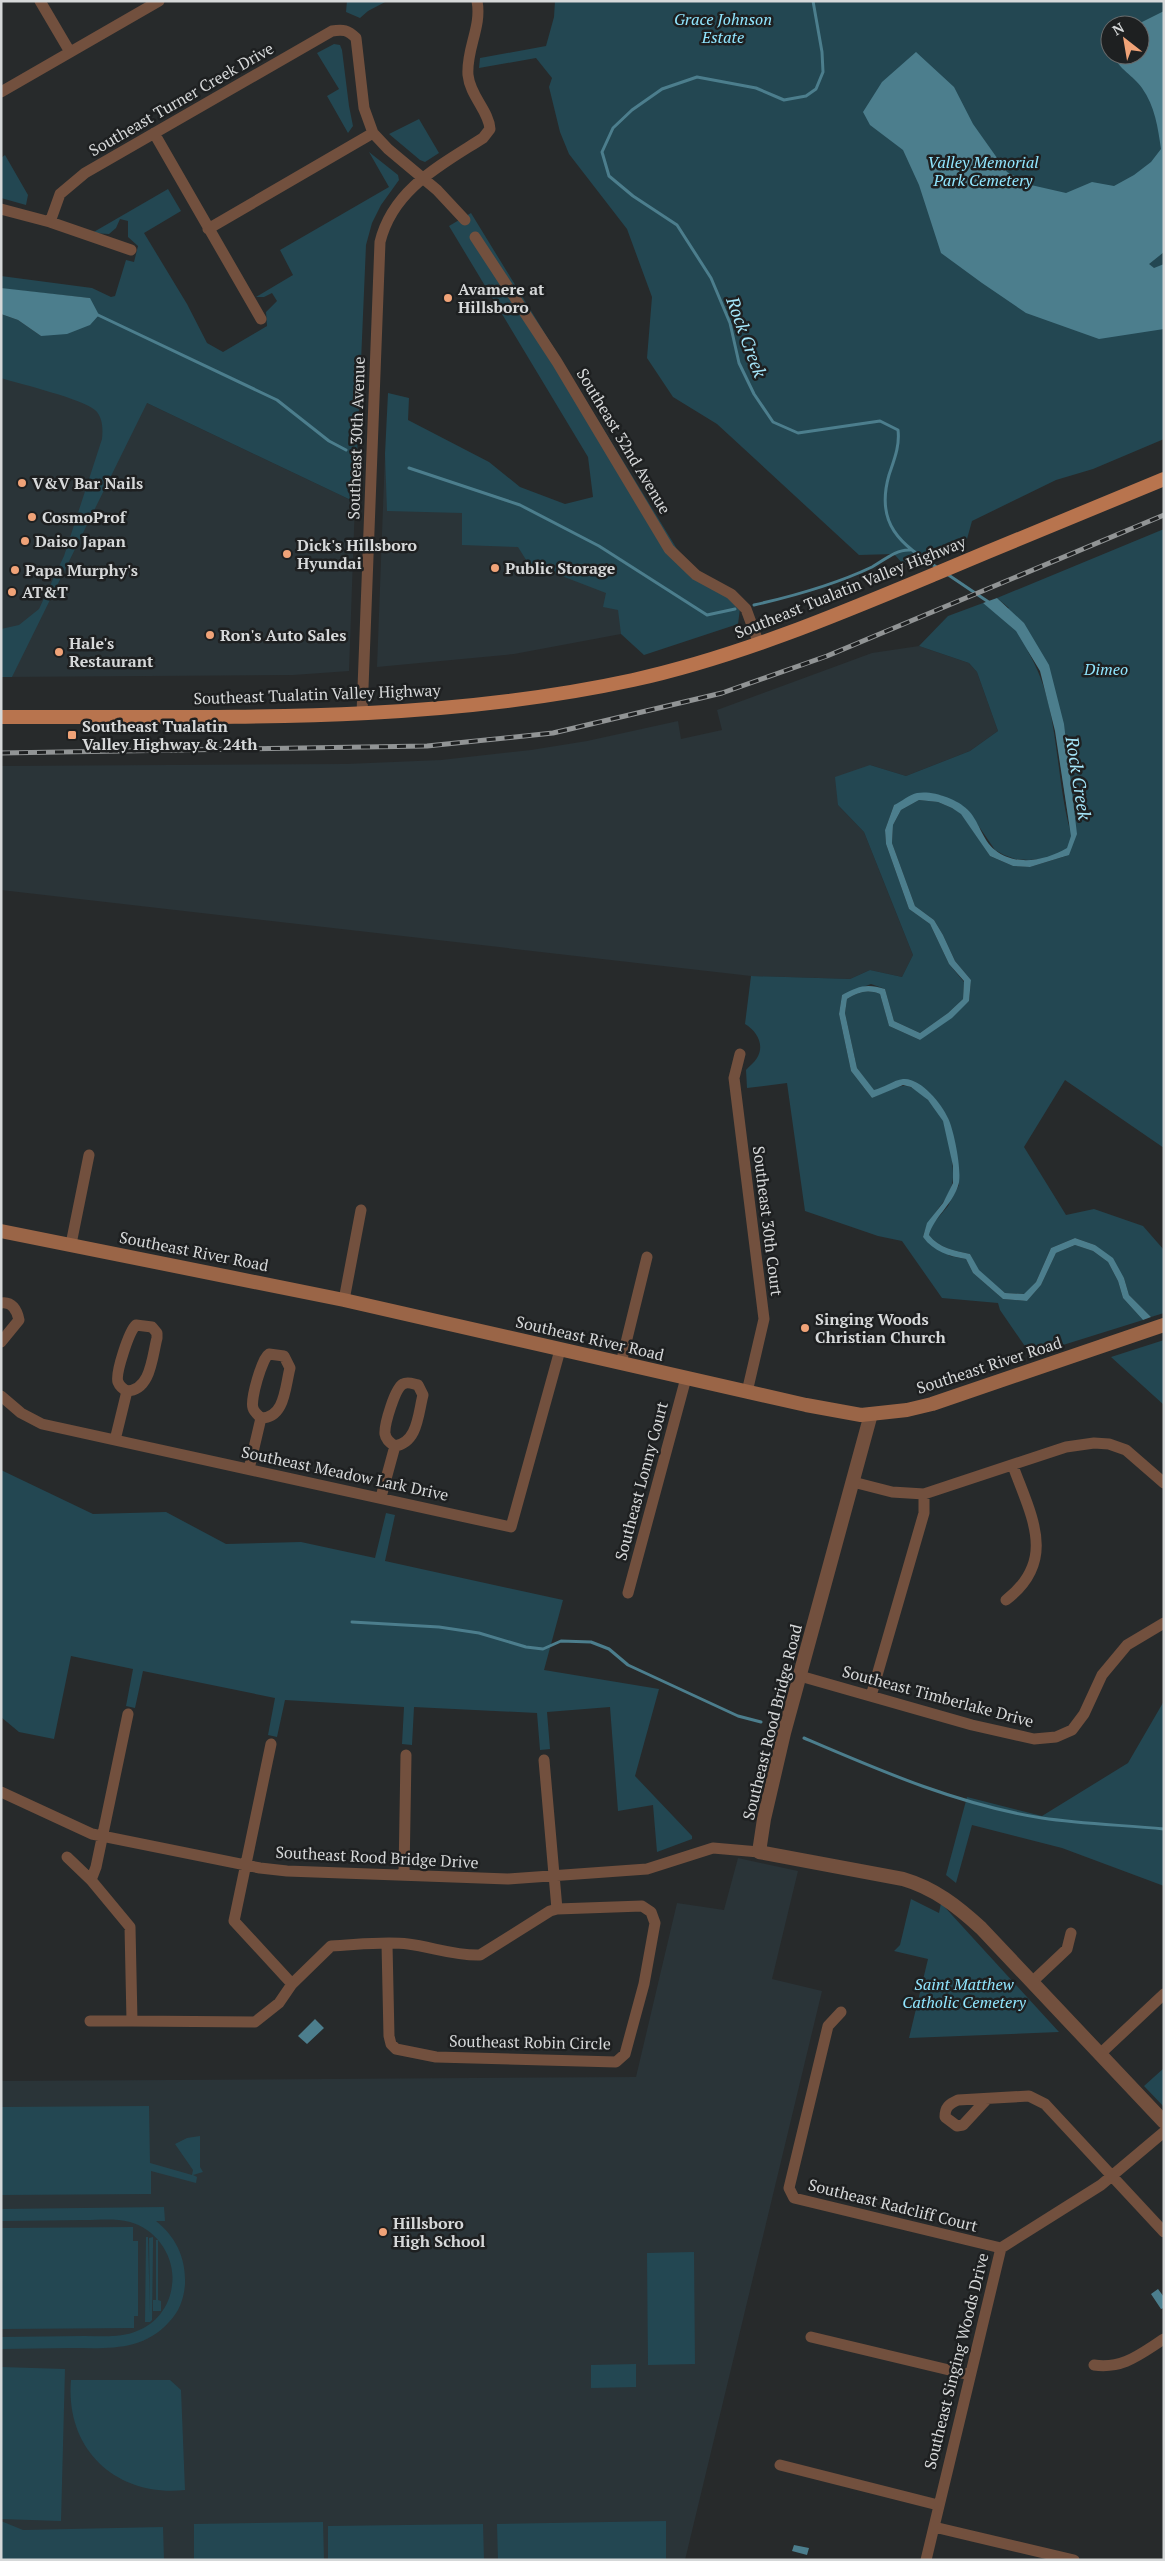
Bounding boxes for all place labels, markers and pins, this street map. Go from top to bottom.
place label: Avamere at Hillsboro [458,278,545,318]
marker: Avamere at Hillsboro [442,292,454,304]
place label: V&V Bar Nails [32,472,143,494]
marker: V&V Bar Nails [16,477,28,489]
place label: CosmoProf [42,506,128,528]
marker: CosmoProf [26,511,38,523]
place label: Daiso Japan [35,530,126,552]
place label: Dick's Hillsboro Hyundai [297,534,418,574]
marker: Daiso Japan [19,535,31,547]
marker: Dick's Hillsboro Hyundai [281,548,293,560]
place label: Public Storage [505,557,616,579]
place label: Papa Murphy's [25,559,138,581]
marker: Public Storage [489,562,501,574]
marker: Papa Murphy's [9,564,21,576]
place label: AT&T [22,581,68,603]
marker: AT&T [6,586,18,598]
place label: Ron's Auto Sales [220,624,346,646]
marker: Ron's Auto Sales [204,629,216,641]
place label: Hale's Restaurant [69,632,154,672]
marker: Hale's Restaurant [53,646,65,658]
place label: Southeast Tualatin Valley Highway & 24th [82,715,258,755]
marker: Southeast Tualatin Valley Highway & 24th [66,729,78,741]
place label: Singing Woods Christian Church [815,1308,947,1348]
marker: Singing Woods Christian Church [799,1322,811,1334]
place label: Hillsboro High School [393,2212,485,2252]
marker: Hillsboro High School [377,2226,389,2238]

